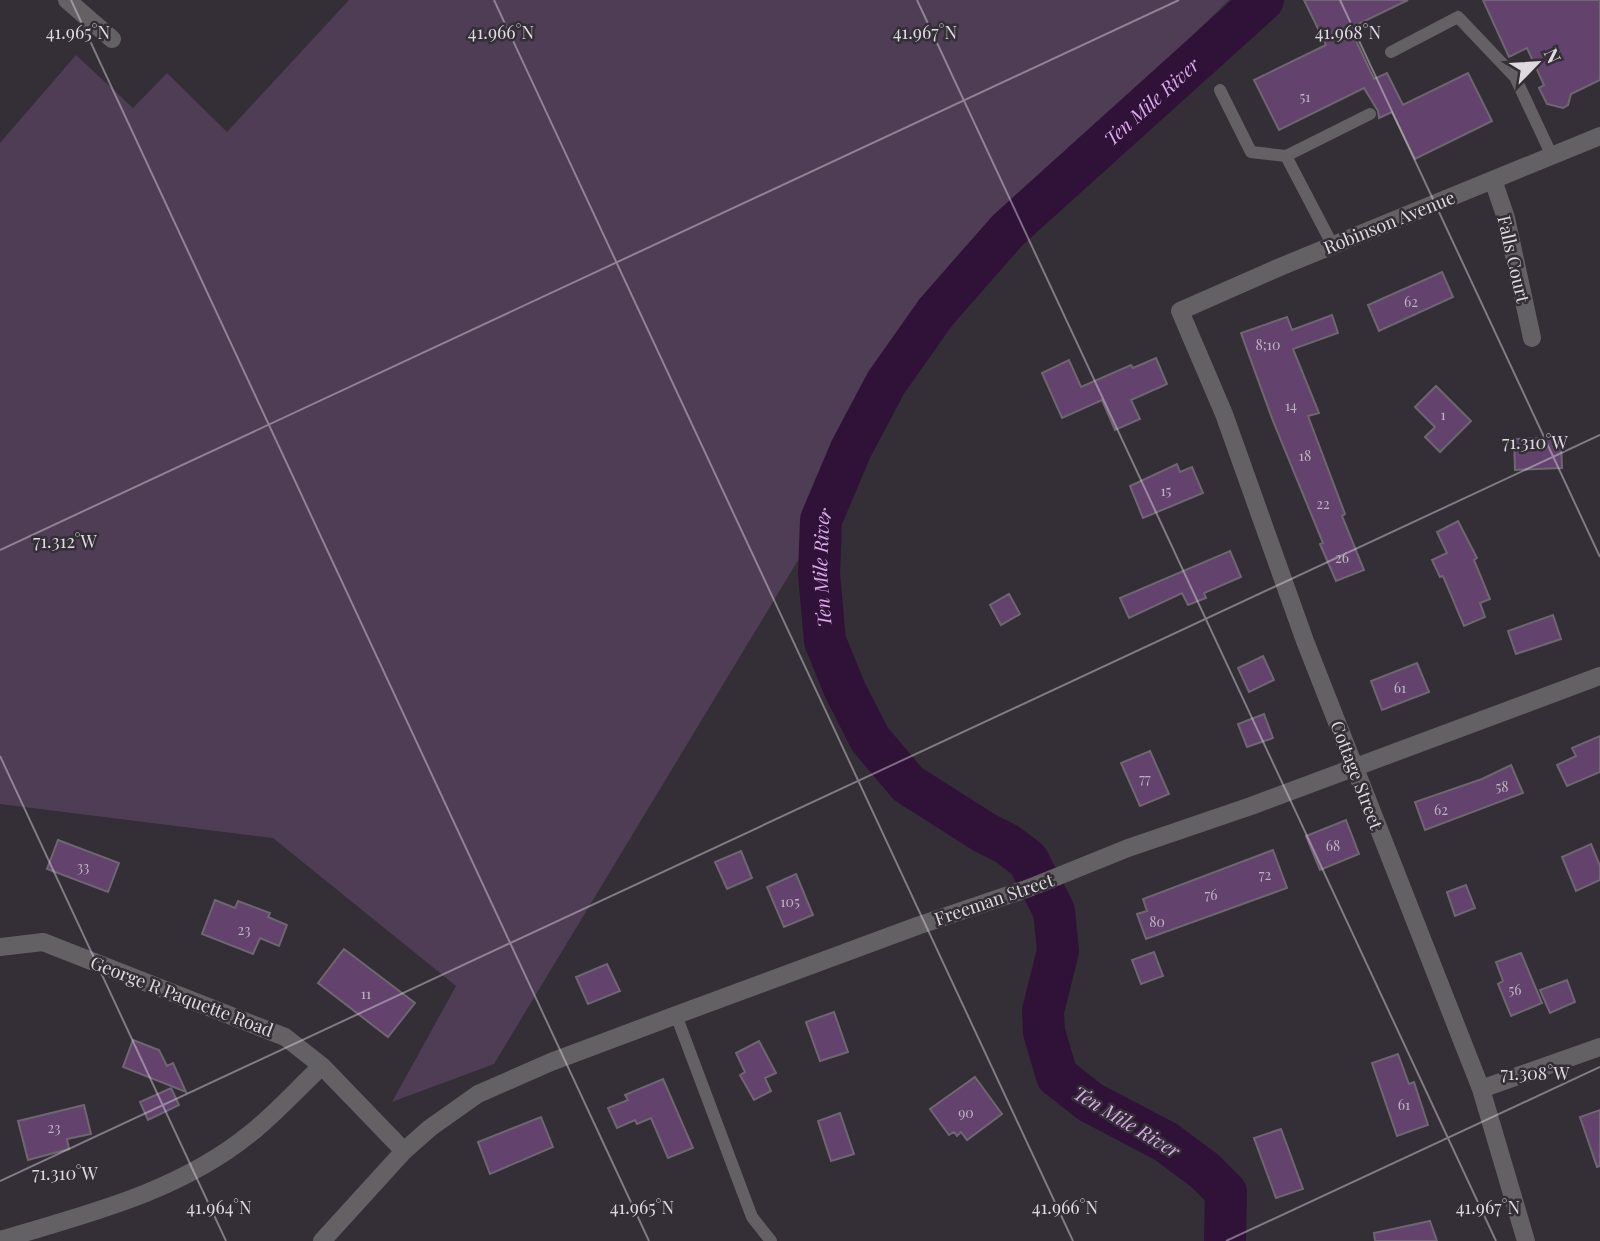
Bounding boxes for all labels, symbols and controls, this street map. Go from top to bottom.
text: 41.965°N [46,20,111,44]
text: 41.966°N [468,20,534,44]
text: 41.967°N [893,20,958,44]
text: 41.968°N [1315,20,1382,44]
north arrow [1502,28,1572,98]
text: N [1539,44,1568,67]
water label: Ten Mile River [1098,51,1205,151]
house number: 51 [1300,87,1311,106]
street label: Robinson Avenue [1320,185,1458,259]
street label: Falls Court [1492,213,1536,306]
house number: 62 [1404,292,1418,311]
house number: 8;10 [1256,335,1280,354]
house number: 14 [1285,396,1297,415]
house number: 1 [1440,405,1446,424]
text: 71.310°W [1502,430,1569,454]
house number: 18 [1299,446,1311,465]
house number: 15 [1161,481,1172,500]
house number: 22 [1316,494,1330,513]
water label: Ten Mile River [806,503,838,629]
text: 71.312°W [33,529,98,553]
house number: 26 [1335,548,1349,567]
house number: 61 [1394,678,1406,697]
street label: Cottage Street [1325,717,1389,833]
house number: 77 [1139,769,1151,788]
house number: 58 [1495,777,1509,796]
house number: 62 [1434,800,1448,819]
house number: 68 [1326,836,1340,855]
house number: 33 [77,857,89,876]
house number: 72 [1259,865,1271,884]
street label: Freeman Street [931,867,1057,931]
house number: 76 [1205,885,1217,904]
house number: 105 [780,892,800,911]
house number: 80 [1149,912,1165,931]
house number: 23 [237,920,251,939]
street label: George R Paquette Road [87,950,277,1042]
house number: 56 [1508,980,1522,999]
house number: 11 [361,984,371,1003]
text: 71.308°W [1500,1061,1570,1085]
water label: Ten Mile River [1069,1079,1186,1163]
house number: 61 [1398,1095,1410,1114]
house number: 90 [958,1103,974,1122]
house number: 23 [47,1118,61,1137]
text: 71.310°W [32,1161,99,1185]
text: 41.964°N [186,1195,252,1219]
text: 41.965°N [610,1195,675,1219]
text: 41.966°N [1032,1195,1098,1219]
text: 41.967°N [1456,1195,1521,1219]

